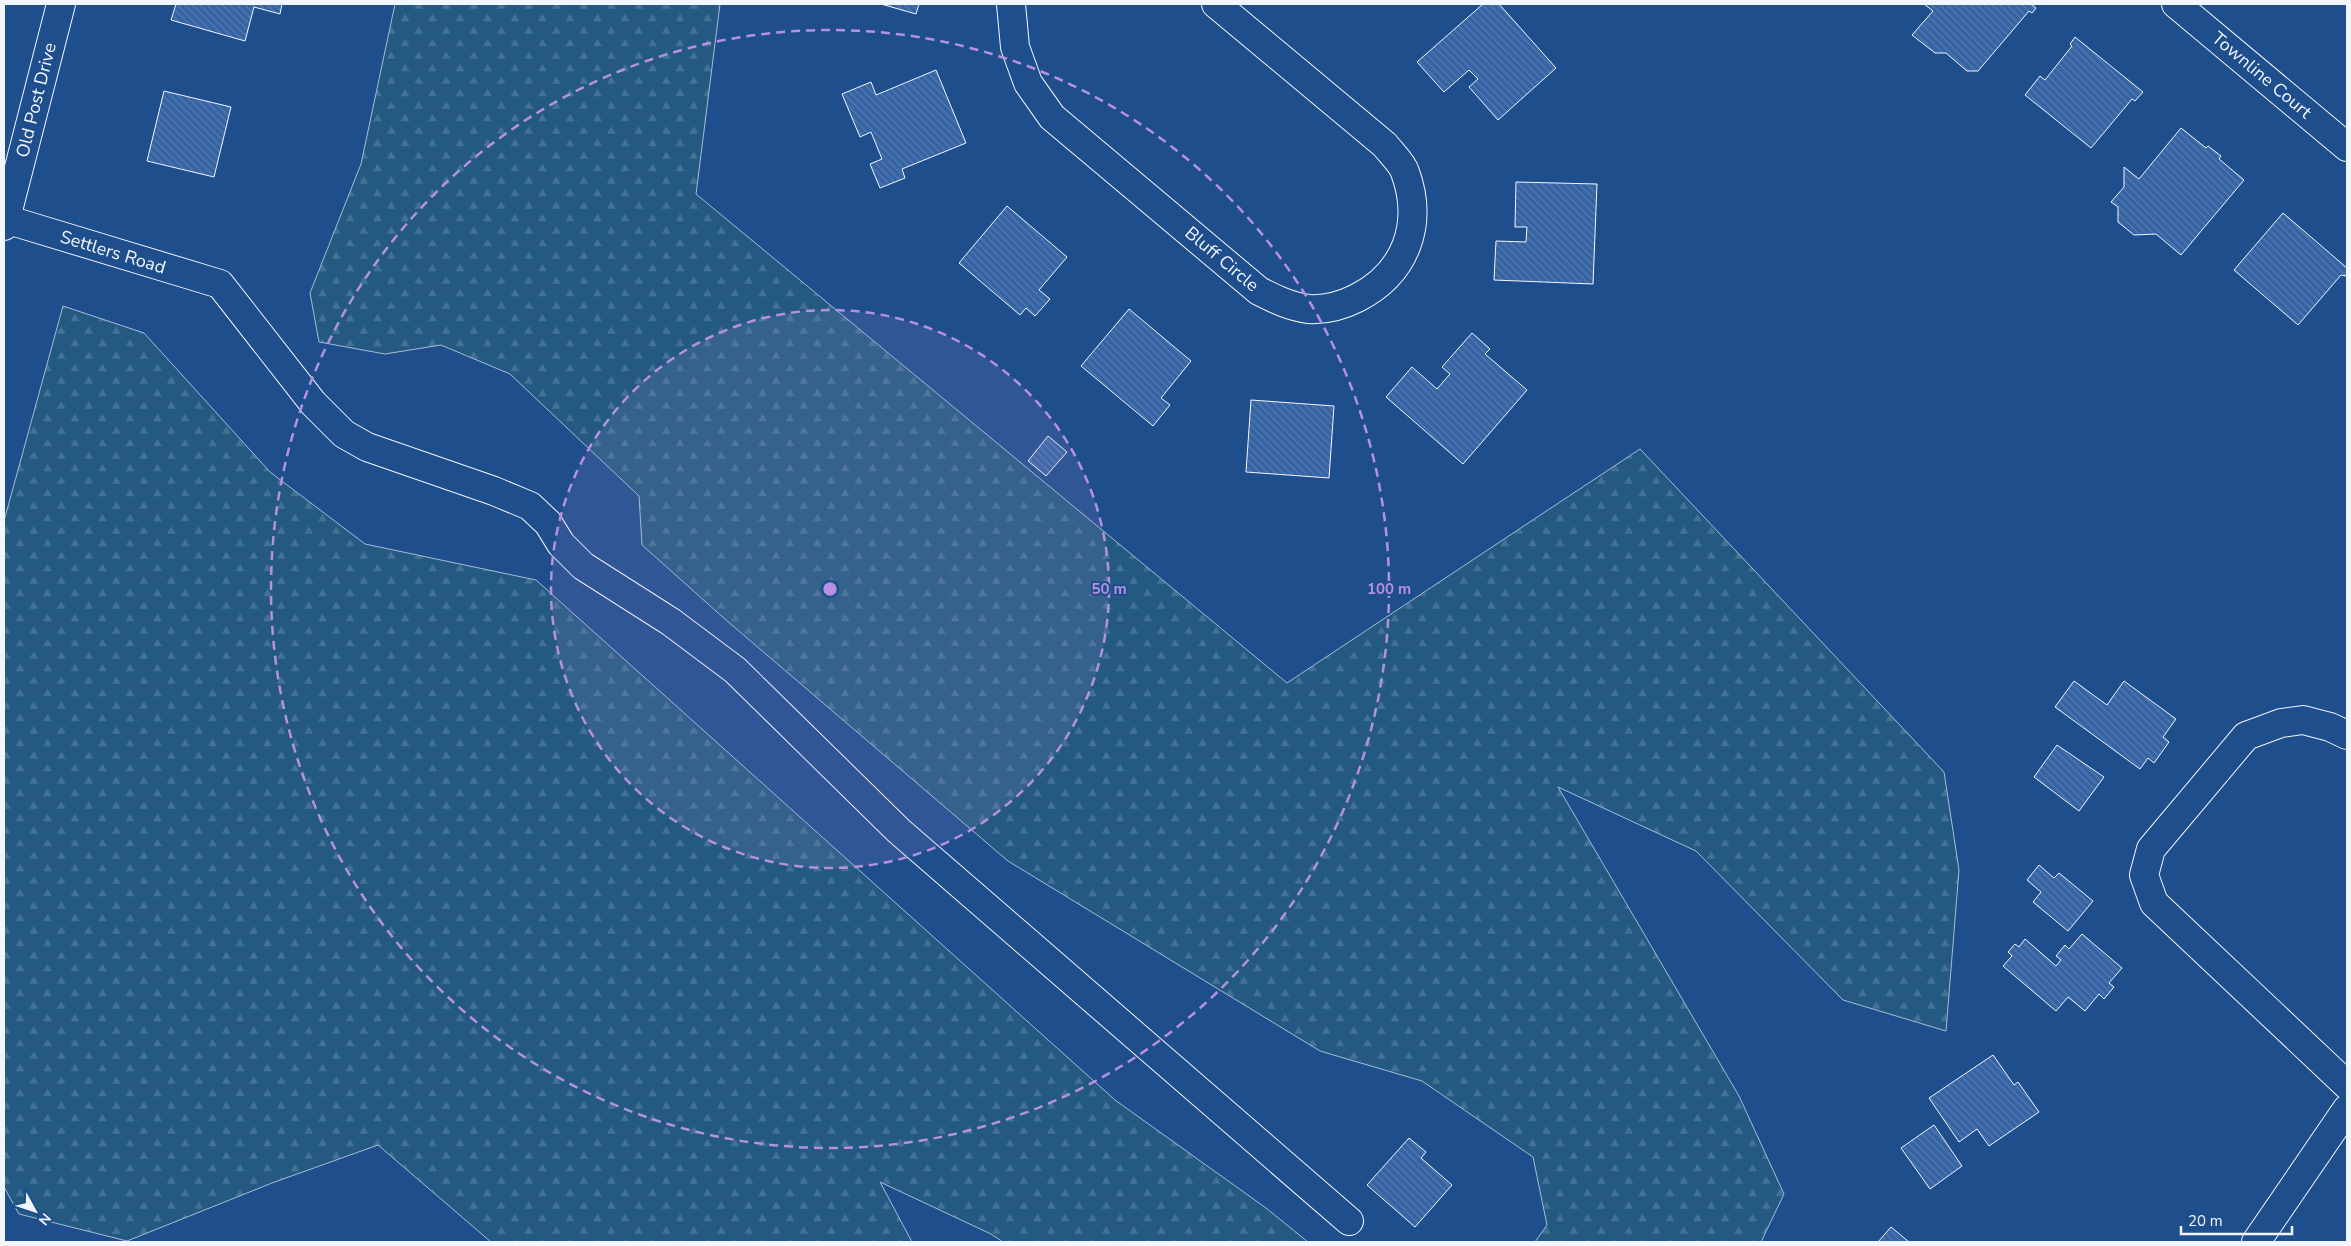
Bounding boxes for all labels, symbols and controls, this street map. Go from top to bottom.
street label: Townline Court [2207,26,2318,124]
street label: Old Post Drive [10,40,62,160]
street label: Bluff Circle [1180,221,1264,297]
street label: Settlers Road [57,225,169,279]
text: 50 m [1091,579,1127,599]
text: 100 m [1367,579,1411,599]
centre of rings [821,580,839,598]
north arrow [10,1186,60,1236]
scale bar [2181,1204,2292,1236]
text: N [34,1209,55,1229]
text: 20 m [2188,1211,2223,1231]

